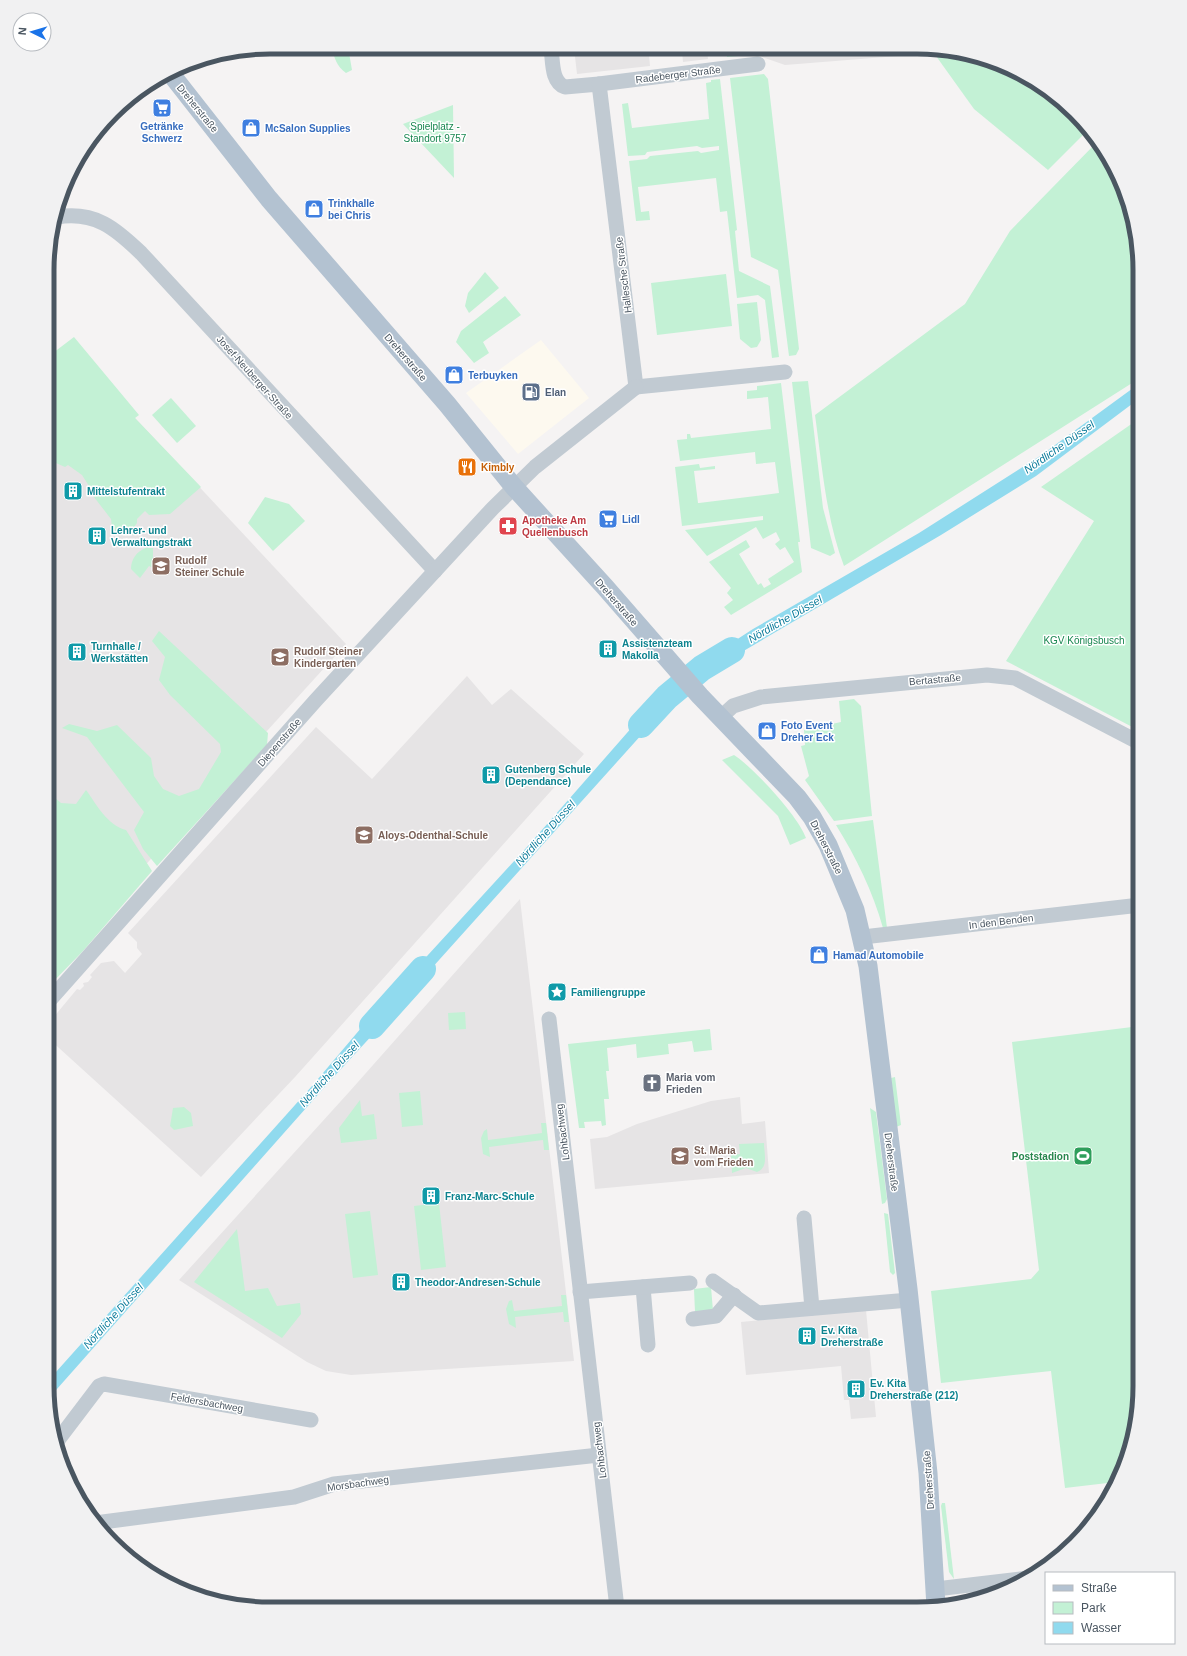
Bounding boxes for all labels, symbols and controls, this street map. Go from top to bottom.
north arrow [12,12,52,52]
text: N [16,27,28,36]
street label: Radeberger Straße [635,64,722,85]
street label: Dreherstraße [175,82,221,135]
supermarket icon: Getränke Schwerz [151,97,173,119]
shop icon: McSalon Supplies [240,117,262,139]
place label: Getränke Schwerz [140,121,184,144]
park label: Spielplatz - Standort 9757 [404,121,467,144]
place label: McSalon Supplies [265,123,351,134]
shop icon: Trinkhalle bei Chris [303,198,325,220]
place label: Trinkhalle bei Chris [328,198,375,221]
street label: Hallesche Straße [613,236,634,314]
street label: Dreherstraße [382,331,429,383]
street label: Josef-Neuberger-Straße [214,334,295,421]
shop icon: Terbuyken [443,364,465,386]
place label: Terbuyken [468,370,518,381]
fuel station icon: Elan [520,381,542,403]
place label: Elan [545,387,566,398]
water label: Nördliche Düssel [1021,418,1097,476]
restaurant icon: Kimbly [456,456,478,478]
place label: Kimbly [481,462,515,473]
building icon: Mittelstufentrakt [62,480,84,502]
place label: Mittelstufentrakt [87,486,165,497]
supermarket icon: Lidl [597,508,619,530]
place label: Lidl [622,514,640,525]
pharmacy icon: Apotheke Am Quellenbusch [497,515,519,537]
place label: Apotheke Am Quellenbusch [522,515,588,538]
building icon: Lehrer- und Verwaltungstrakt [86,525,108,547]
place label: Lehrer- und Verwaltungstrakt [111,525,192,548]
school or university icon: Rudolf Steiner Schule [150,555,172,577]
place label: Rudolf Steiner Schule [175,555,245,578]
street label: Dreherstraße [593,576,640,628]
water label: Nördliche Düssel [746,593,824,645]
park label: KGV Königsbusch [1043,635,1125,646]
building icon: Assistenzteam Makolla [597,638,619,660]
place label: Assistenzteam Makolla [622,638,692,661]
building icon: Turnhalle / Werkstätten [66,641,88,663]
place label: Turnhalle / Werkstätten [91,641,148,664]
school or university icon: Rudolf Steiner Kindergarten [269,646,291,668]
place label: Rudolf Steiner Kindergarten [294,646,362,669]
street label: Bertastraße [909,672,962,687]
street label: Diepenstraße [256,716,304,769]
shop icon: Foto Event Dreher Eck [756,720,778,742]
place label: Foto Event Dreher Eck [781,720,834,743]
building icon: Gutenberg Schule (Dependance) [480,764,502,786]
place label: Gutenberg Schule (Dependance) [505,764,592,787]
water label: Nördliche Düssel [513,798,578,868]
street label: Dreherstraße [808,818,845,876]
school or university icon: Aloys-Odenthal-Schule [353,824,375,846]
place label: Aloys-Odenthal-Schule [378,830,488,841]
street label: In den Benden [968,912,1034,931]
shop icon: Hamad Automobile [808,944,830,966]
place label: Hamad Automobile [833,950,924,961]
place icon: Familiengruppe [546,981,568,1003]
place label: Familiengruppe [571,987,646,998]
water label: Nördliche Düssel [297,1039,362,1109]
church icon: Maria vom Frieden [641,1072,663,1094]
place label: Maria vom Frieden [666,1072,716,1095]
street label: Lohbachweg [554,1103,571,1161]
street label: Dreherstraße [882,1132,901,1192]
school or university icon: St. Maria vom Frieden [669,1145,691,1167]
place label: St. Maria vom Frieden [694,1145,753,1168]
sports icon: Poststadion [1072,1145,1094,1167]
place label: Poststadion [1012,1151,1069,1162]
building icon: Franz-Marc-Schule [420,1185,442,1207]
place label: Franz-Marc-Schule [445,1191,535,1202]
building icon: Theodor-Andresen-Schule [390,1271,412,1293]
place label: Theodor-Andresen-Schule [415,1277,541,1288]
water label: Nördliche Düssel [81,1281,146,1351]
building icon: Ev. Kita Dreherstraße [796,1325,818,1347]
place label: Ev. Kita Dreherstraße [821,1325,884,1348]
building icon: Ev. Kita Dreherstraße (212) [845,1378,867,1400]
place label: Ev. Kita Dreherstraße (212) [870,1378,958,1401]
street label: Feldersbachweg [170,1391,244,1414]
street label: Lohbachweg [591,1421,608,1479]
street label: Dreherstraße [921,1450,936,1510]
street label: Morsbachweg [326,1474,390,1493]
legend [1045,1572,1175,1644]
text: Straße [1081,1581,1117,1595]
text: Park [1081,1601,1107,1615]
text: Wasser [1081,1621,1121,1635]

